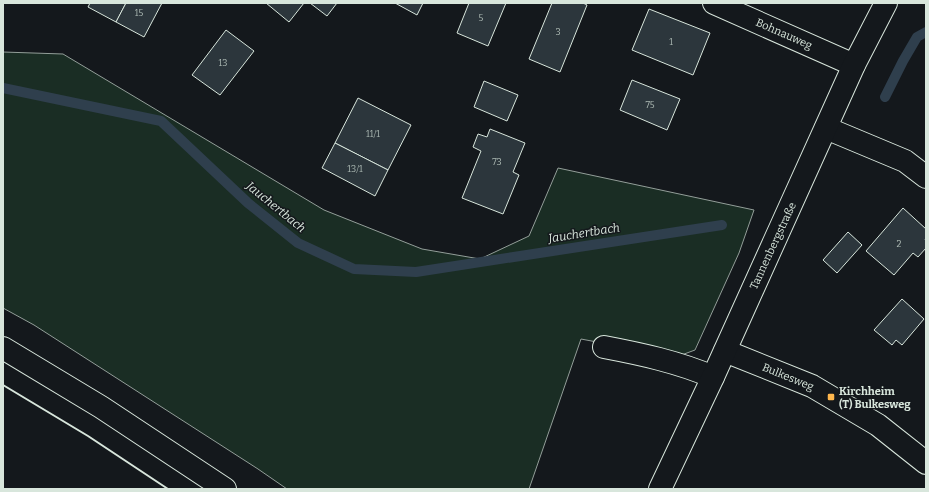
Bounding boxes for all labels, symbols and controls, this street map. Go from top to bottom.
house number: 15 [135,8,143,18]
house number: 5 [479,13,484,23]
street label: Bohnauweg [754,16,814,52]
house number: 3 [555,27,561,37]
house number: 1 [669,37,673,47]
house number: 13 [219,58,227,68]
house number: 75 [645,100,655,110]
house number: 11/1 [366,129,380,139]
house number: 73 [492,157,502,167]
house number: 13/1 [347,164,363,174]
water label: Jauchertbach [243,178,309,235]
street label: Tannenbergstraße [747,200,799,292]
water label: Jauchertbach [546,220,621,246]
house number: 2 [897,239,902,249]
street label: Bulkesweg [760,361,816,393]
place label: Kirchheim (T) Bulkesweg [839,385,911,411]
marker: Kirchheim (T) Bulkesweg [826,392,836,402]

